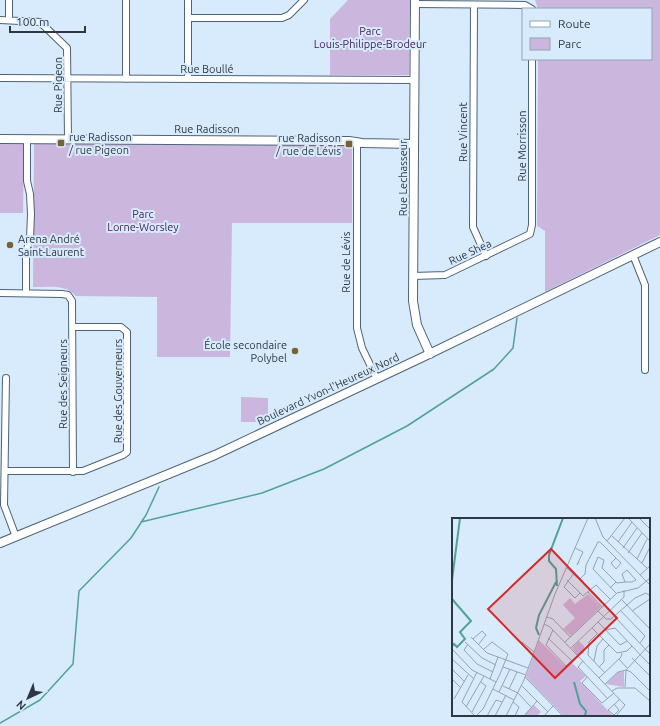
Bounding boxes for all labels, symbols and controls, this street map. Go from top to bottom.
scale bar [10,8,85,34]
legend [522,8,652,60]
text: 100 m [16,15,49,28]
text: Route [558,17,591,30]
park label: Parc Louis-Philippe-Brodeur [314,25,427,50]
text: Parc [558,37,582,50]
street label: Rue Pigeon [52,57,64,113]
street label: Rue Boullé [180,63,234,75]
street label: Rue Vincent [457,101,469,162]
street label: Rue Morrisson [516,111,528,182]
street label: Rue Radisson [174,123,240,135]
place label: rue Radisson / rue Pigeon [68,131,132,156]
place label: rue Radisson / rue de Lévis [275,132,341,157]
marker: rue Radisson / rue Pigeon [56,138,66,148]
marker: rue Radisson / rue de Lévis [344,139,354,149]
street label: Rue Lechasseur [397,139,409,216]
park label: Parc Lorne-Worsley [107,208,179,233]
street label: Rue de Lévis [340,231,352,293]
place label: Arena André Saint-Laurent [18,233,85,258]
street label: Rue Shea [447,237,493,267]
marker: Arena André Saint-Laurent [5,240,15,250]
street label: Rue des Gouverneurs [112,338,124,443]
place label: École secondaire Polybel [204,338,287,364]
street label: Rue des Seigneurs [57,339,69,429]
marker: École secondaire Polybel [290,346,300,356]
street label: Boulevard Yvon-l'Heureux Nord [255,351,401,427]
inset map [452,518,650,716]
north arrow [8,678,48,718]
text: N [14,698,28,712]

